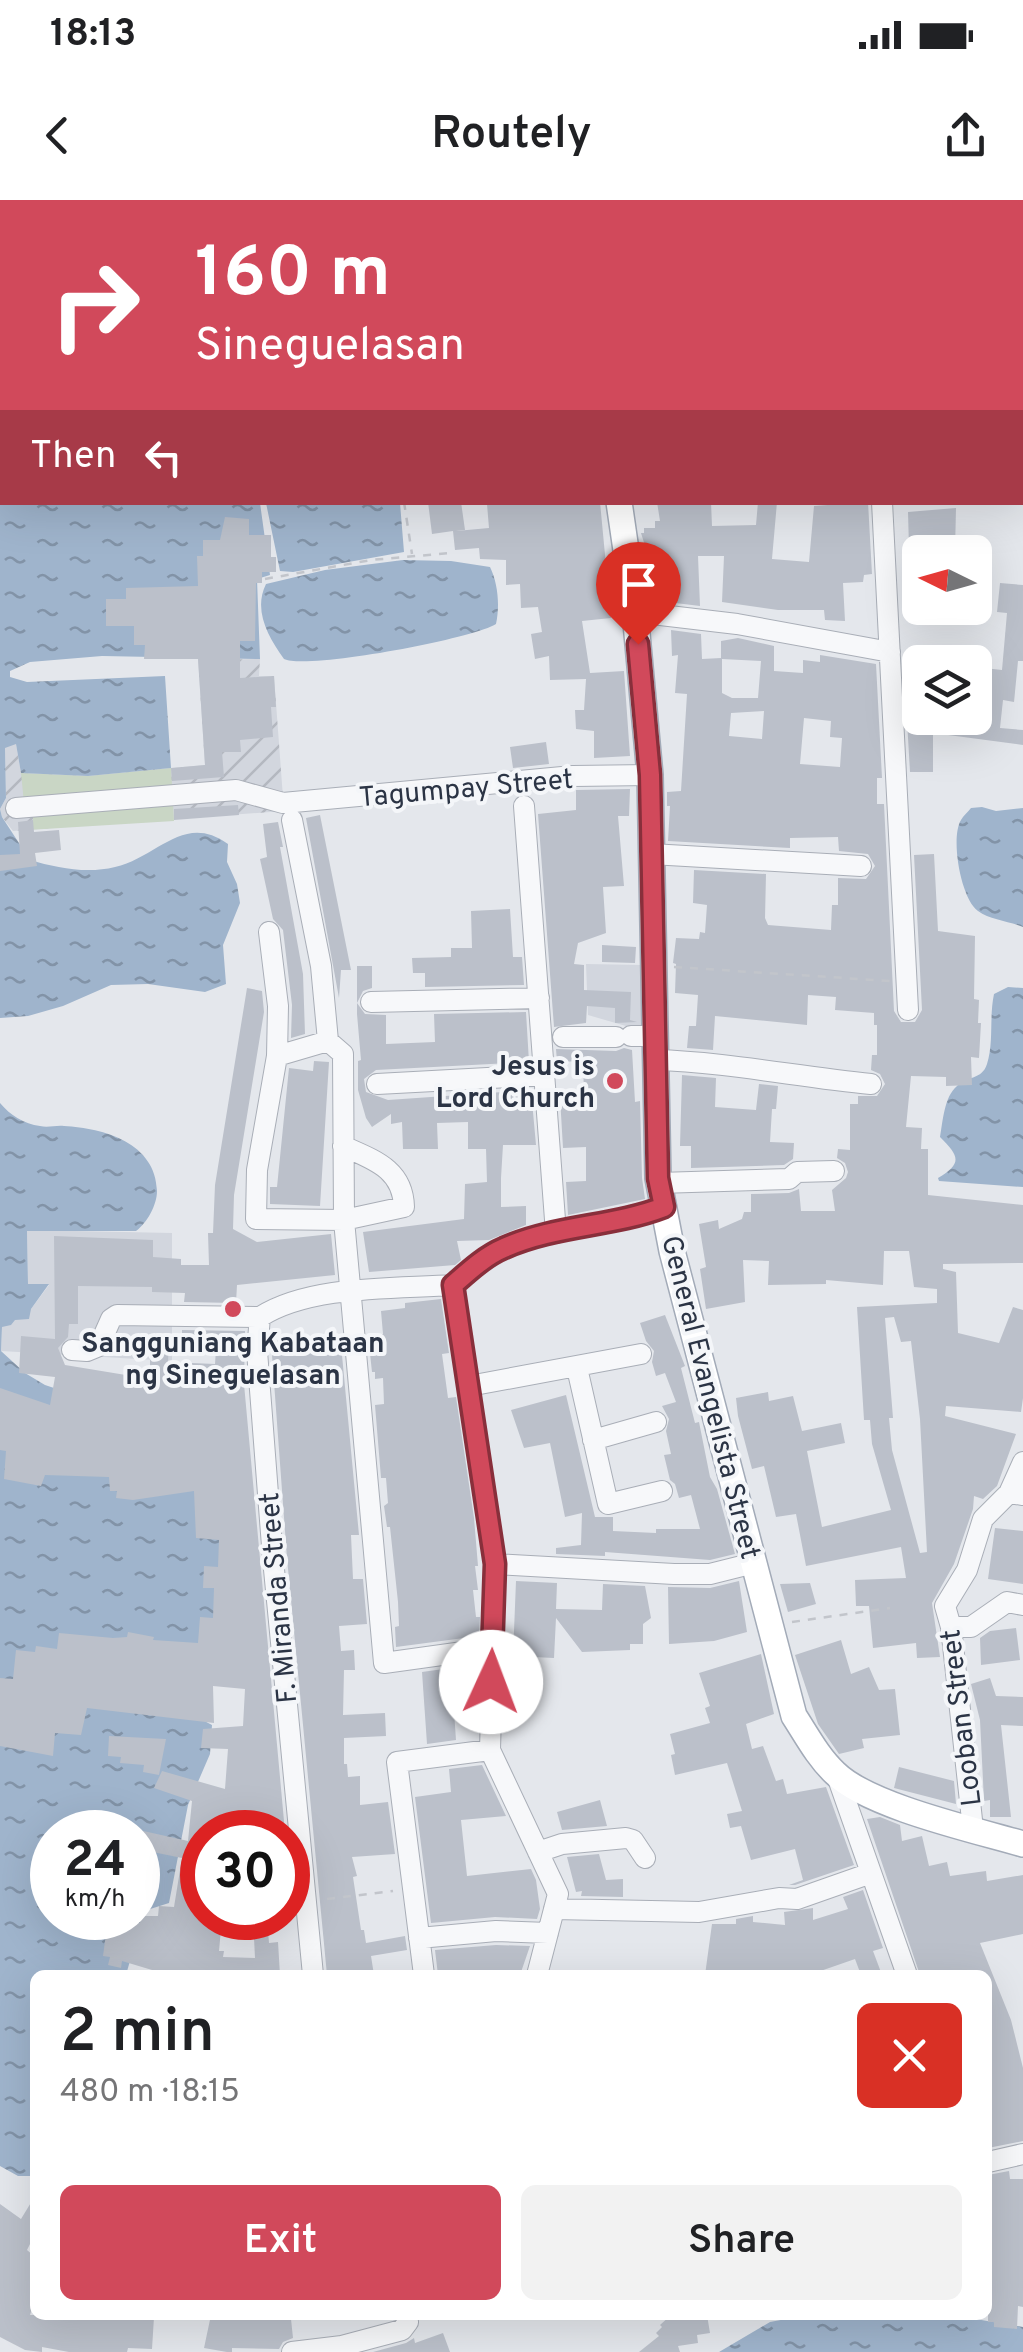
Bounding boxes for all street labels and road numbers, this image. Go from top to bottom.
street label: Tagumpay Street [358,763,575,817]
street label: General Evangelista Street [651,1232,767,1563]
street label: F. Miranda Street [253,1491,307,1705]
street label: Looban Street [934,1627,992,1808]

